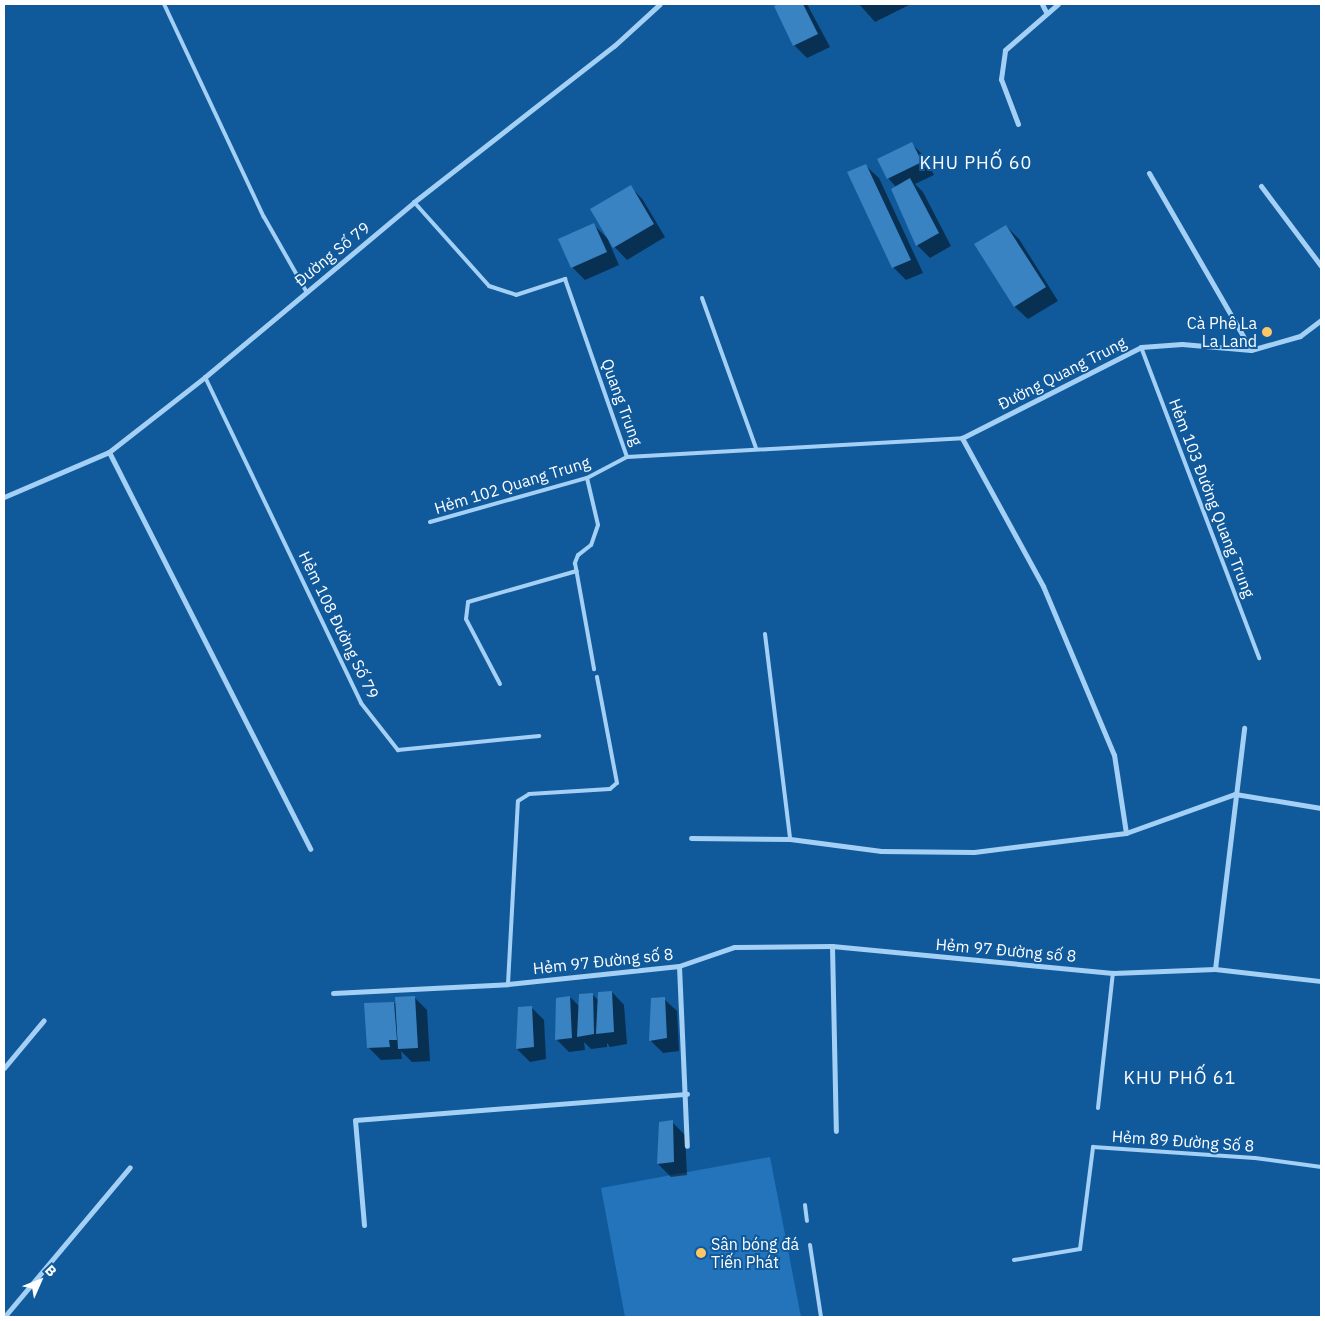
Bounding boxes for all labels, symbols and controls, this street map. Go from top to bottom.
district label: KHU PHỐ 60 [918,152,1034,174]
street label: Đường Số 79 [290,218,374,290]
place label: Cà Phê La La Land [1187,313,1257,351]
marker: Cà Phê La La Land [1261,326,1273,338]
street label: Đường Quang Trung [995,332,1129,414]
street label: Quang Trung [597,356,647,448]
street label: Hẻm 103 Đường Quang Trung [1165,396,1259,600]
street label: Hẻm 102 Quang Trung [432,452,592,518]
street label: Hẻm 108 Đường Số 79 [295,548,383,702]
street label: Hẻm 97 Đường số 8 [935,934,1077,966]
street label: Hẻm 97 Đường số 8 [532,944,674,978]
district label: KHU PHỐ 61 [1122,1067,1238,1089]
street label: Hẻm 89 Đường Số 8 [1111,1126,1255,1156]
place label: Sân bóng đá Tiến Phát [711,1234,799,1272]
marker: Sân bóng đá Tiến Phát [695,1247,707,1259]
north arrow [15,1256,65,1306]
text: B [41,1261,61,1280]

